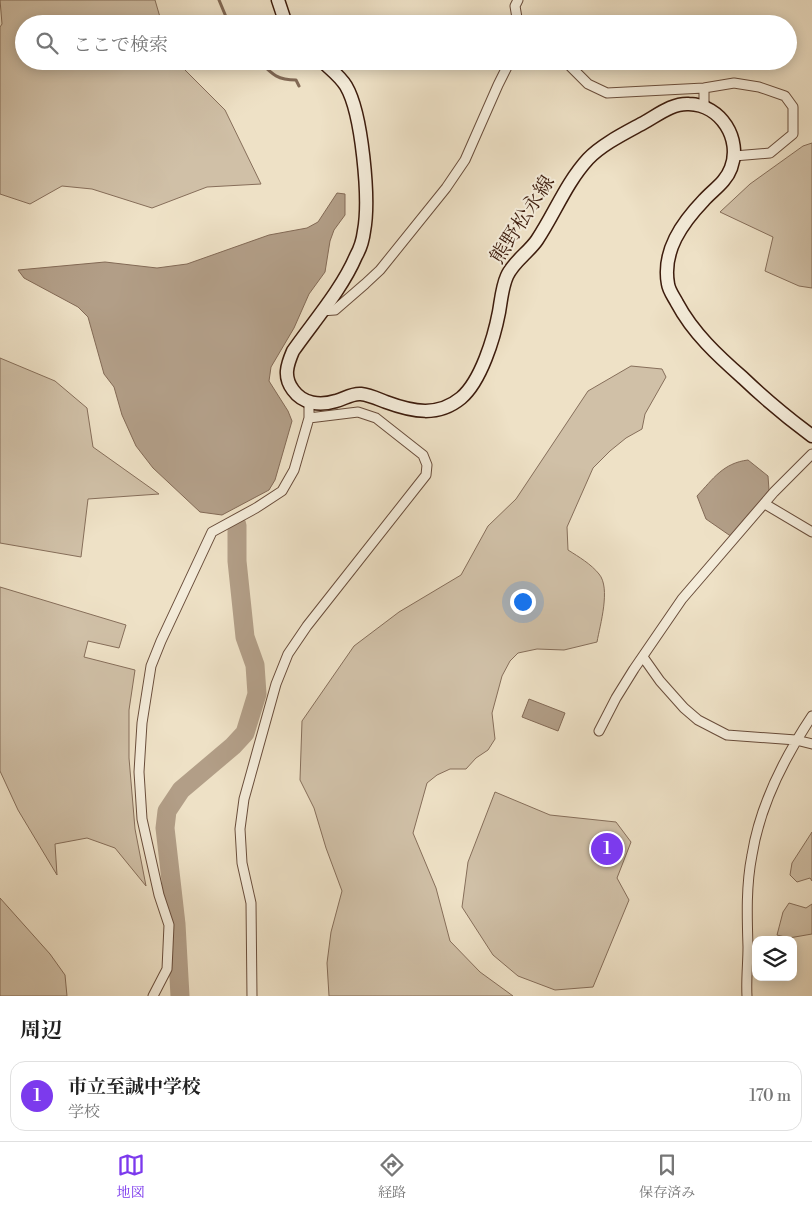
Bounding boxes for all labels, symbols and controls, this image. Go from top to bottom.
search box [15,15,797,70]
icon: search [33,29,61,57]
text: ここで検索 [73,33,168,57]
street label: 熊野松永線 [485,171,561,269]
your location [510,589,536,615]
pin: 1 [591,830,623,868]
map controls [752,936,797,981]
button: layers [752,936,797,981]
text: 周辺 [20,1018,62,1044]
text: 市立至誠中学校 [68,1075,201,1099]
text: 1 [33,1086,41,1106]
text: 170 m [749,1086,791,1106]
text: 学校 [68,1102,100,1122]
tab: 地図 [117,1151,145,1202]
tab: 経路 [378,1151,406,1202]
tab: 保存済み [639,1151,695,1202]

